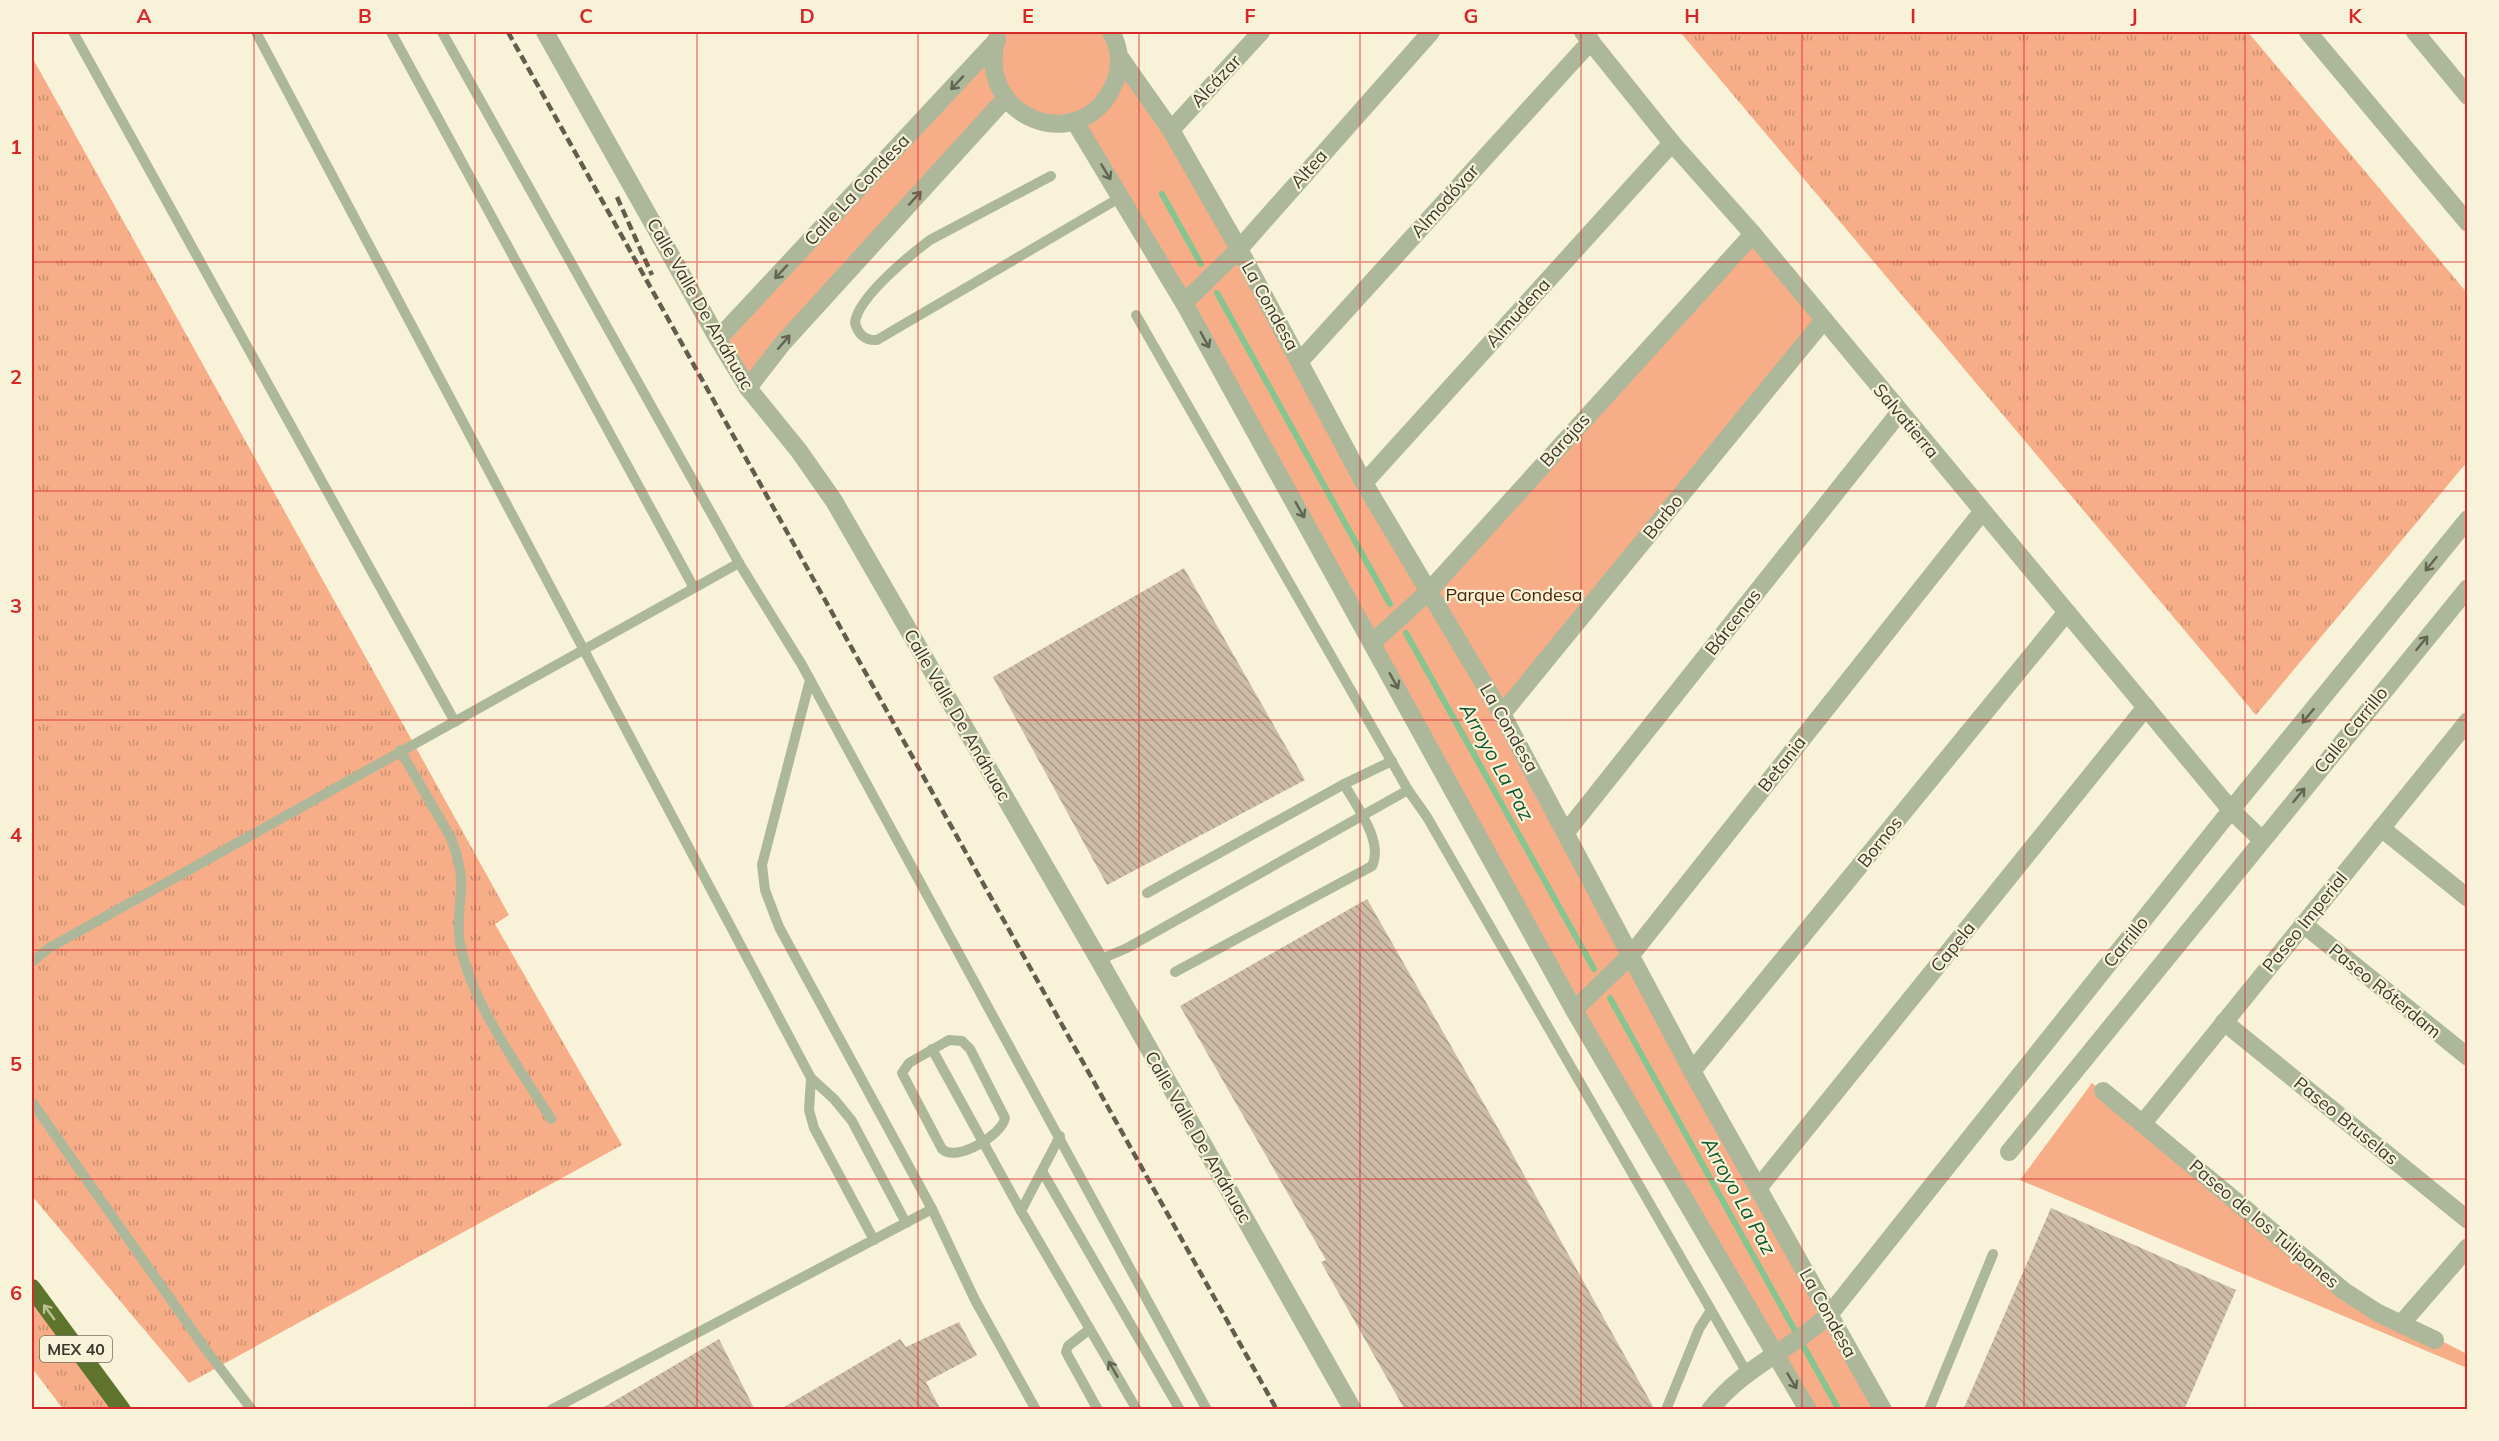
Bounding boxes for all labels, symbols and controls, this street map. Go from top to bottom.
text: A [137,3,152,28]
text: B [358,3,372,28]
text: C [579,3,593,28]
text: D [799,3,815,28]
text: E [1022,3,1034,28]
text: F [1244,3,1256,28]
text: G [1464,3,1478,28]
text: H [1684,3,1700,28]
text: I [1910,3,1916,28]
text: J [2130,3,2138,28]
text: K [2348,3,2362,28]
street label: Alcázar [1185,49,1246,112]
one-way arrow [950,75,964,90]
street label: Calle La Condesa [799,129,914,250]
text: 1 [10,134,22,159]
street label: Altea [1285,144,1332,193]
street label: Almodóvar [1406,159,1484,242]
one-way arrow [1100,163,1112,180]
one-way arrow [908,190,922,205]
street label: Calle Valle De Anáhuac [642,214,759,394]
street label: La Condesa [1237,257,1304,354]
one-way arrow [774,264,788,279]
street label: Almudena [1480,273,1555,352]
one-way arrow [1199,331,1211,348]
one-way arrow [778,334,791,350]
text: 2 [10,364,22,389]
street label: Salvatierra [1868,379,1944,463]
street label: Barajas [1535,408,1595,471]
street label: Barbo [1638,490,1687,544]
one-way arrow [1294,501,1306,518]
one-way arrow [2424,556,2437,572]
park label: Parque Condesa [1445,583,1583,606]
street label: Bárcenas [1699,584,1766,660]
text: 3 [10,593,22,618]
street label: Calle Valle De Anáhuac [899,625,1016,805]
one-way arrow [2415,636,2428,652]
one-way arrow [1389,671,1400,689]
street label: La Condesa [1475,680,1544,776]
street label: Calle Carrillo [2309,682,2393,778]
water label: Arroyo La Paz [1454,698,1540,825]
one-way arrow [2301,708,2314,724]
street label: Betania [1753,731,1811,796]
one-way arrow [2292,787,2305,803]
street label: Bornos [1852,812,1907,872]
text: 4 [10,822,22,847]
street label: Paseo Imperial [2257,867,2352,977]
street label: Carrillo [2098,912,2153,972]
street label: Capela [1925,917,1980,977]
street label: Paseo Róterdam [2324,938,2446,1043]
street label: Calle Valle De Anáhuac [1140,1047,1257,1227]
text: 5 [10,1051,22,1076]
street label: Paseo Bruselas [2289,1071,2403,1170]
water label: Arroyo La Paz [1696,1132,1782,1259]
street label: Paseo de los Tulipanes [2185,1154,2344,1293]
street label: La Condesa [1795,1264,1862,1361]
text: 6 [10,1280,22,1305]
one-way arrow [43,1305,55,1321]
road number: MEX 40 [40,1336,112,1362]
one-way arrow [1107,1361,1119,1378]
one-way arrow [1786,1372,1798,1389]

